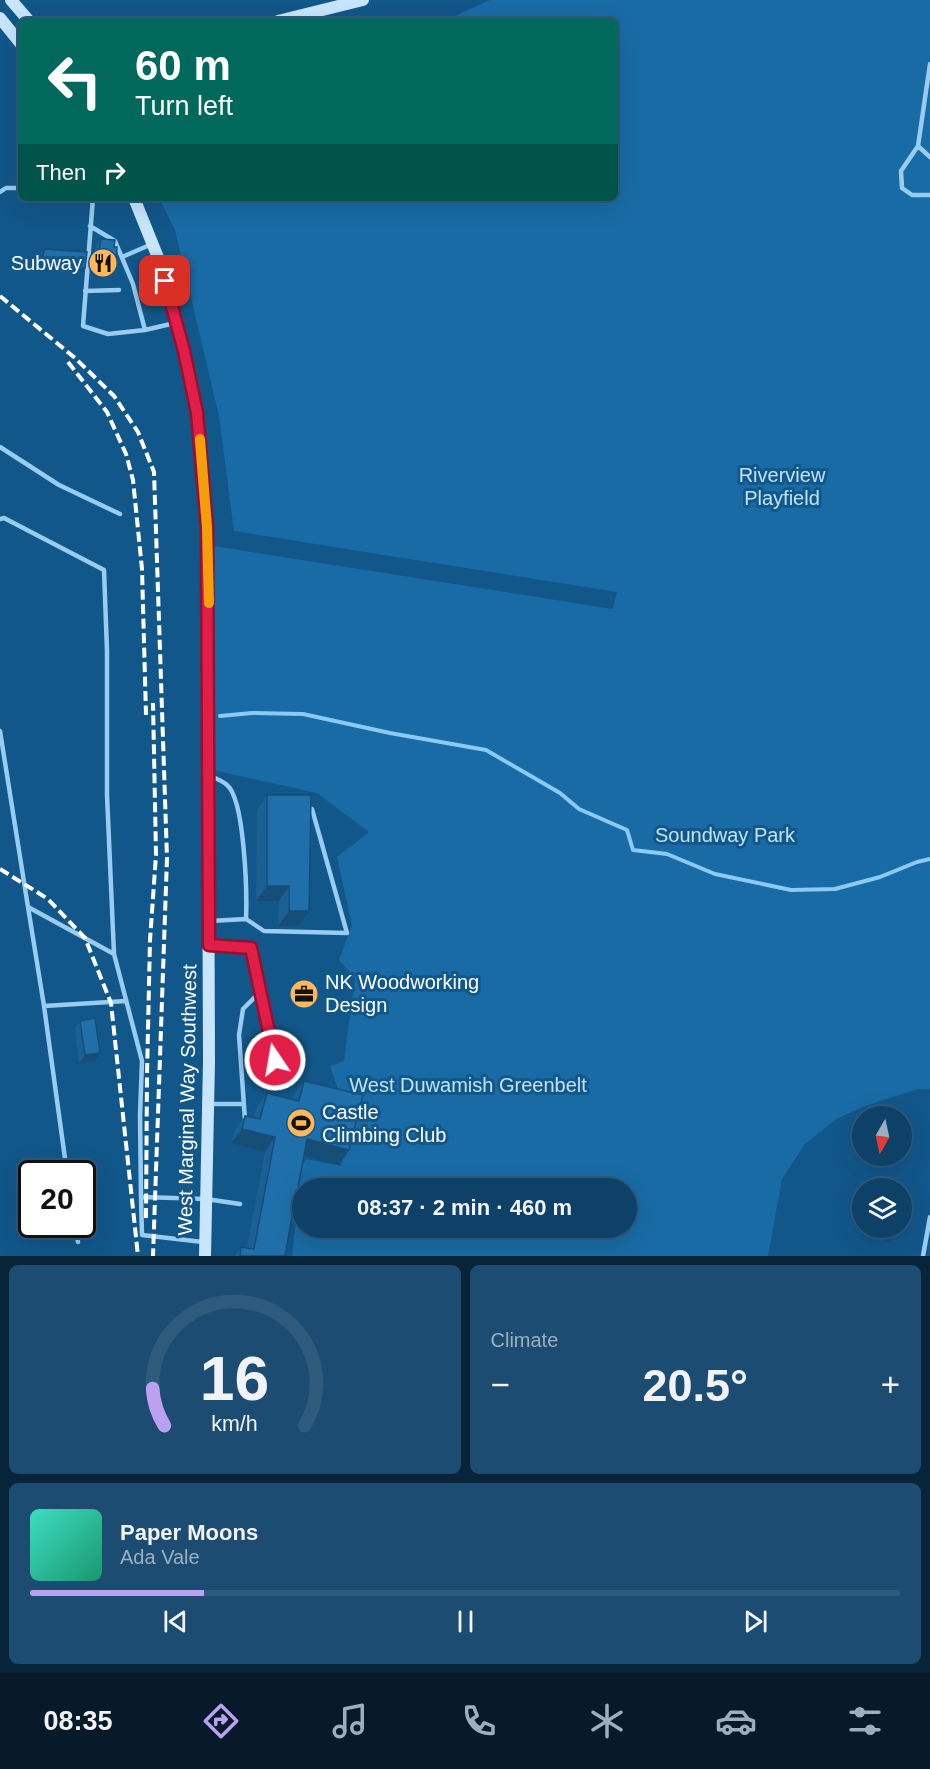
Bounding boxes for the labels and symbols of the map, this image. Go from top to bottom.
restaurant icon: Subway [87,247,119,279]
place label: Subway [11,252,82,274]
pin [139,255,190,306]
park label: Riverview Playfield [739,464,826,509]
park label: Soundway Park [655,824,796,846]
street label: West Marginal Way Southwest [174,964,200,1236]
place label: NK Woodworking Design [325,971,479,1016]
office icon: NK Woodworking Design [288,978,320,1010]
position arrow [243,1028,307,1092]
park label: West Duwamish Greenbelt [349,1074,587,1096]
place label: Castle Climbing Club [322,1101,447,1146]
north arrow [852,1106,912,1166]
sports icon: Castle Climbing Club [285,1107,317,1139]
speed limit sign: 20 [18,1160,96,1238]

